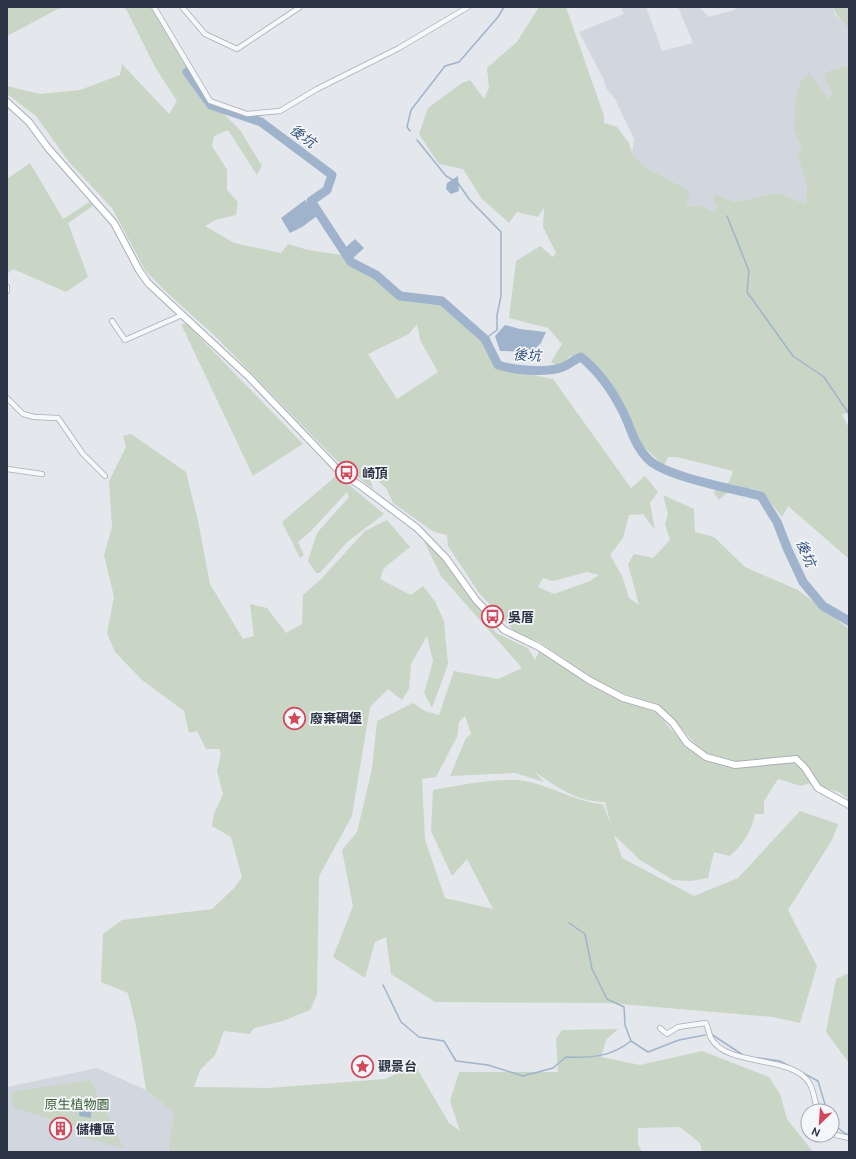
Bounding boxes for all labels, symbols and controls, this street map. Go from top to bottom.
water label: 後坑 [287,121,321,152]
water label: 後坑 [513,346,543,364]
bus stop icon: 崎頂 [334,460,360,486]
place label: 崎頂 [362,466,388,480]
water label: 後坑 [793,537,820,571]
bus stop icon: 吳厝 [480,604,506,630]
place label: 吳厝 [508,610,534,624]
place icon: 廢棄碉堡 [282,705,308,731]
place label: 廢棄碉堡 [310,711,362,725]
place icon: 觀景台 [349,1053,375,1079]
place label: 觀景台 [378,1059,417,1073]
park label: 原生植物園 [44,1097,110,1111]
north arrow [800,1103,840,1143]
building icon: 儲槽區 [48,1116,74,1142]
place label: 儲槽區 [76,1122,115,1136]
text: N [810,1125,822,1139]

